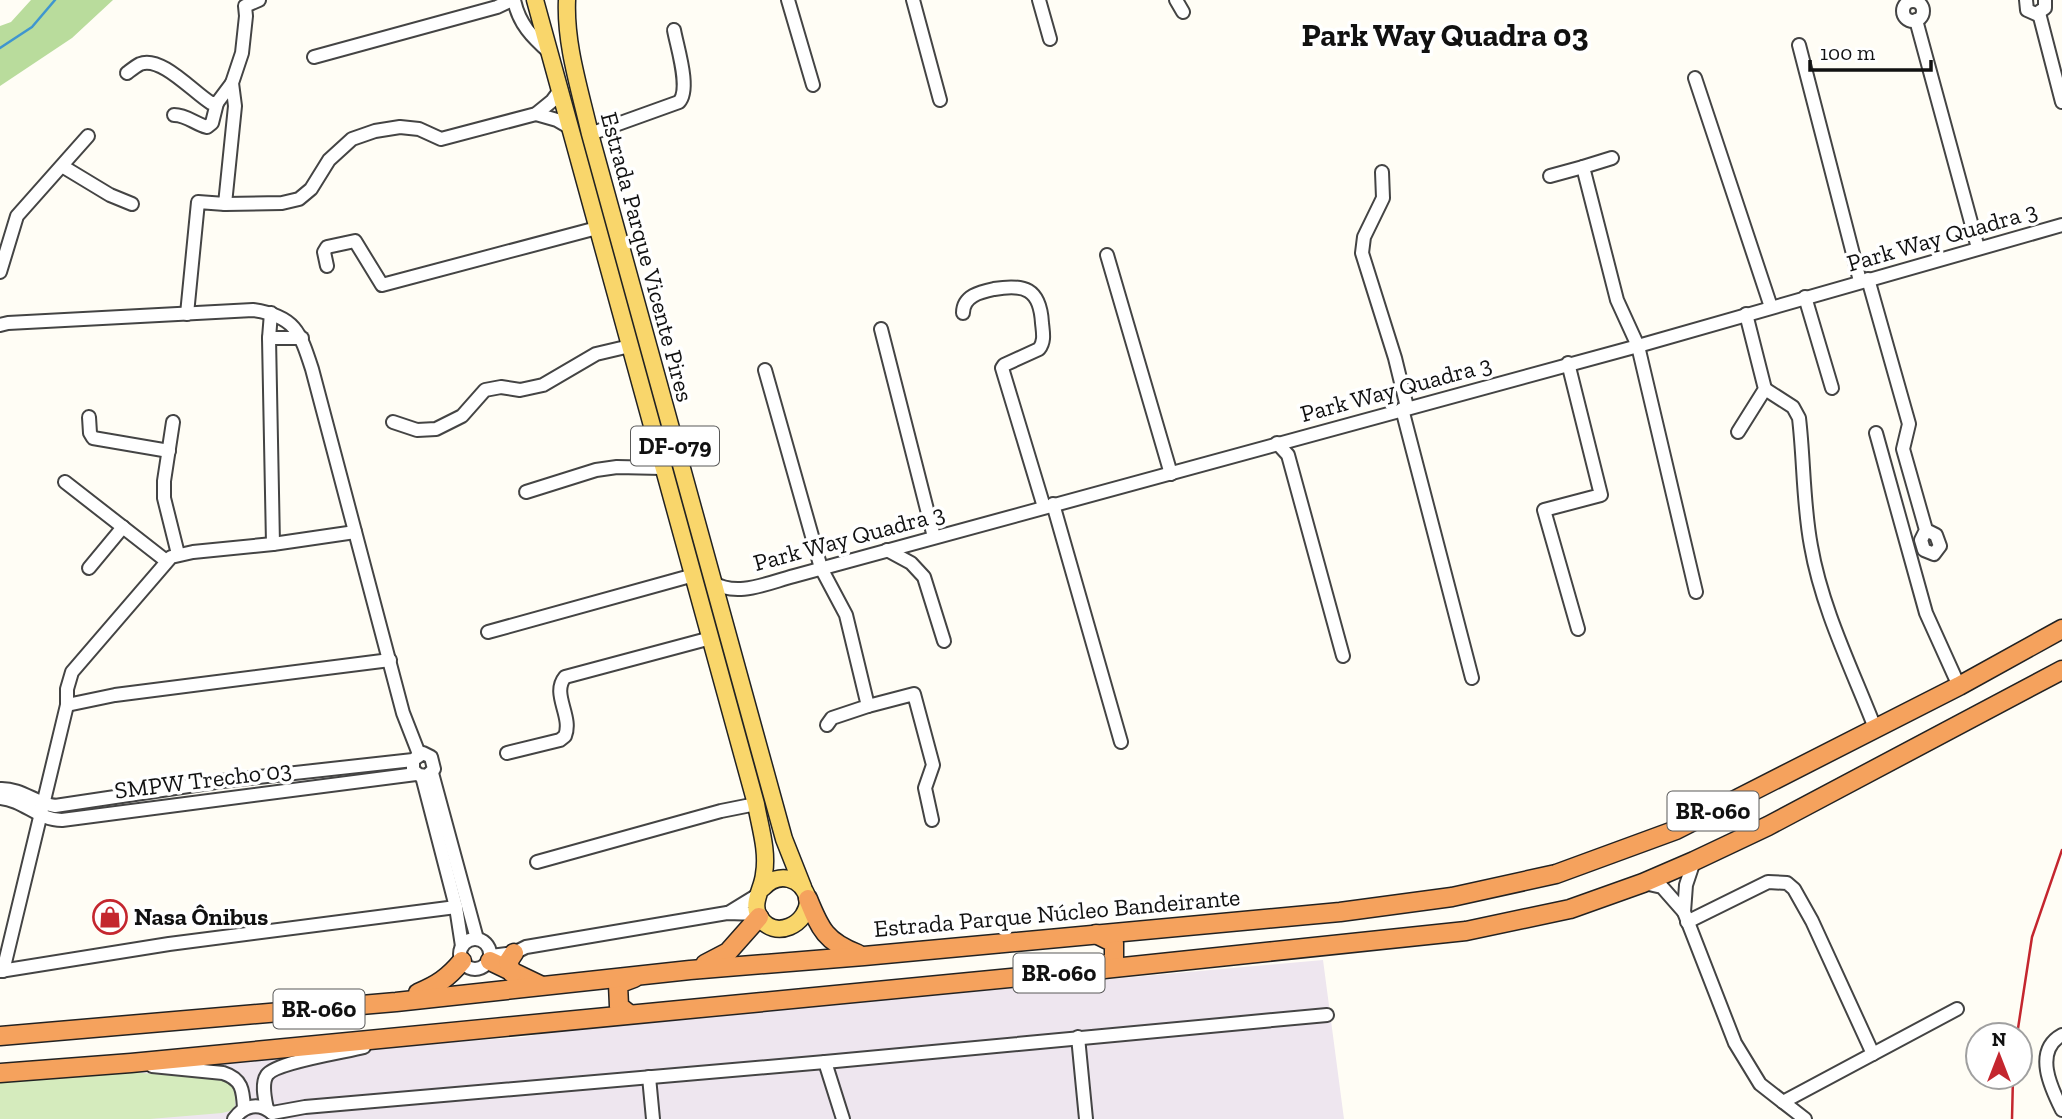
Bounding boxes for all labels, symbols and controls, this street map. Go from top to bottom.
district label: Park Way Quadra 03 [1301,16,1589,54]
scale bar [1810,28,1931,72]
text: 100 m [1820,40,1875,65]
street label: Estrada Parque Vicente Pires [595,109,700,405]
street label: Park Way Quadra 3 [1843,195,2040,278]
street label: Park Way Quadra 3 [1297,349,1495,428]
road number: DF-079 [631,426,719,466]
street label: Park Way Quadra 3 [750,498,948,577]
street label: SMPW Trecho 03 [113,754,293,805]
road number: BR-060 [1668,792,1758,831]
street label: Estrada Parque Núcleo Bandeirante [873,882,1241,943]
shop icon: Nasa Ônibus [91,898,129,936]
place label: Nasa Ônibus [134,902,268,931]
road number: BR-060 [1014,954,1104,992]
road number: BR-060 [274,990,364,1028]
north arrow [1964,1021,2034,1091]
text: N [1992,1028,2006,1051]

